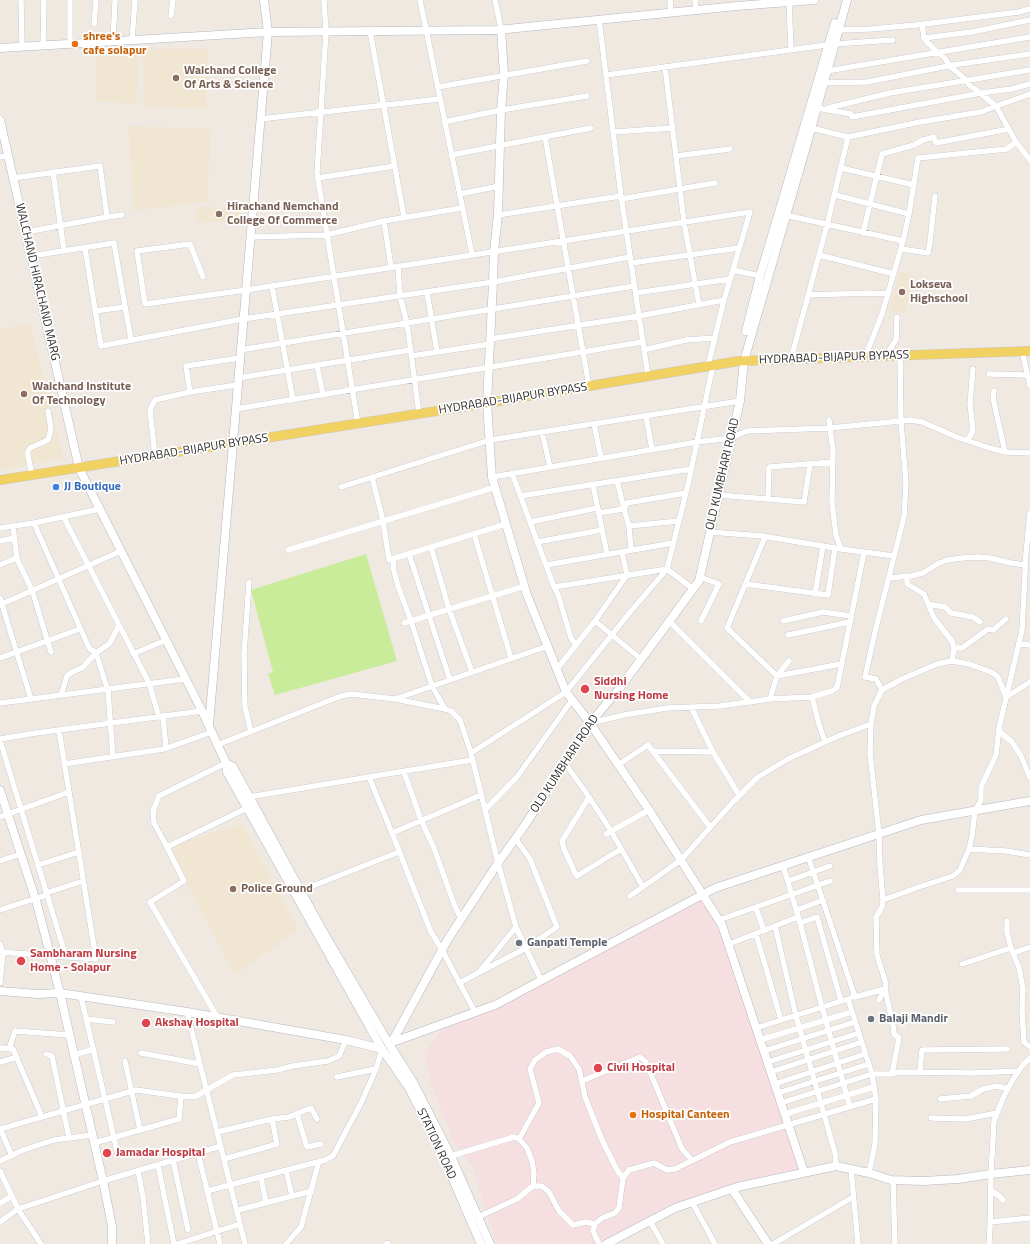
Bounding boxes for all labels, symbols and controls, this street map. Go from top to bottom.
place label: shree's cafe solapur [83,30,147,58]
marker: shree's cafe solapur [70,39,80,49]
place label: Walchand College Of Arts & Science [184,64,276,92]
marker: Walchand College Of Arts & Science [171,73,181,83]
place label: Hirachand Nemchand College Of Commerce [227,200,339,228]
street label: WALCHAND HIRACHAND MARG [12,202,62,362]
marker: Hirachand Nemchand College Of Commerce [214,209,224,219]
place label: Lokseva Highschool [910,278,968,306]
marker: Lokseva Highschool [897,287,907,297]
street label: HYDRABAD-BIJAPUR BYPASS [759,348,909,368]
place label: Walchand Institute Of Technology [32,380,131,408]
street label: HYDRABAD-BIJAPUR BYPASS [438,380,588,418]
marker: Walchand Institute Of Technology [19,389,29,399]
street label: OLD KUMBHARI ROAD [703,417,743,531]
street label: HYDRABAD-BIJAPUR BYPASS [119,431,269,469]
place label: JJ Boutique [64,480,121,494]
marker: JJ Boutique [51,482,61,492]
place label: Siddhi Nursing Home [594,675,668,703]
marker: Siddhi Nursing Home [579,683,591,695]
street label: OLD KUMBHARI ROAD [528,712,602,816]
place label: Police Ground [241,882,313,896]
marker: Police Ground [228,884,238,894]
place label: Ganpati Temple [527,936,607,950]
marker: Ganpati Temple [514,938,524,948]
place label: Sambharam Nursing Home - Solapur [30,947,137,975]
marker: Sambharam Nursing Home - Solapur [15,955,27,967]
place label: Balaji Mandir [879,1012,948,1026]
marker: Balaji Mandir [866,1014,876,1024]
place label: Akshay Hospital [155,1016,239,1030]
marker: Akshay Hospital [140,1017,152,1029]
place label: Civil Hospital [607,1061,675,1075]
marker: Civil Hospital [592,1062,604,1074]
street label: STATION ROAD [413,1106,459,1182]
place label: Hospital Canteen [641,1108,730,1122]
marker: Hospital Canteen [628,1110,638,1120]
place label: Jamadar Hospital [116,1146,205,1160]
marker: Jamadar Hospital [101,1147,113,1159]

